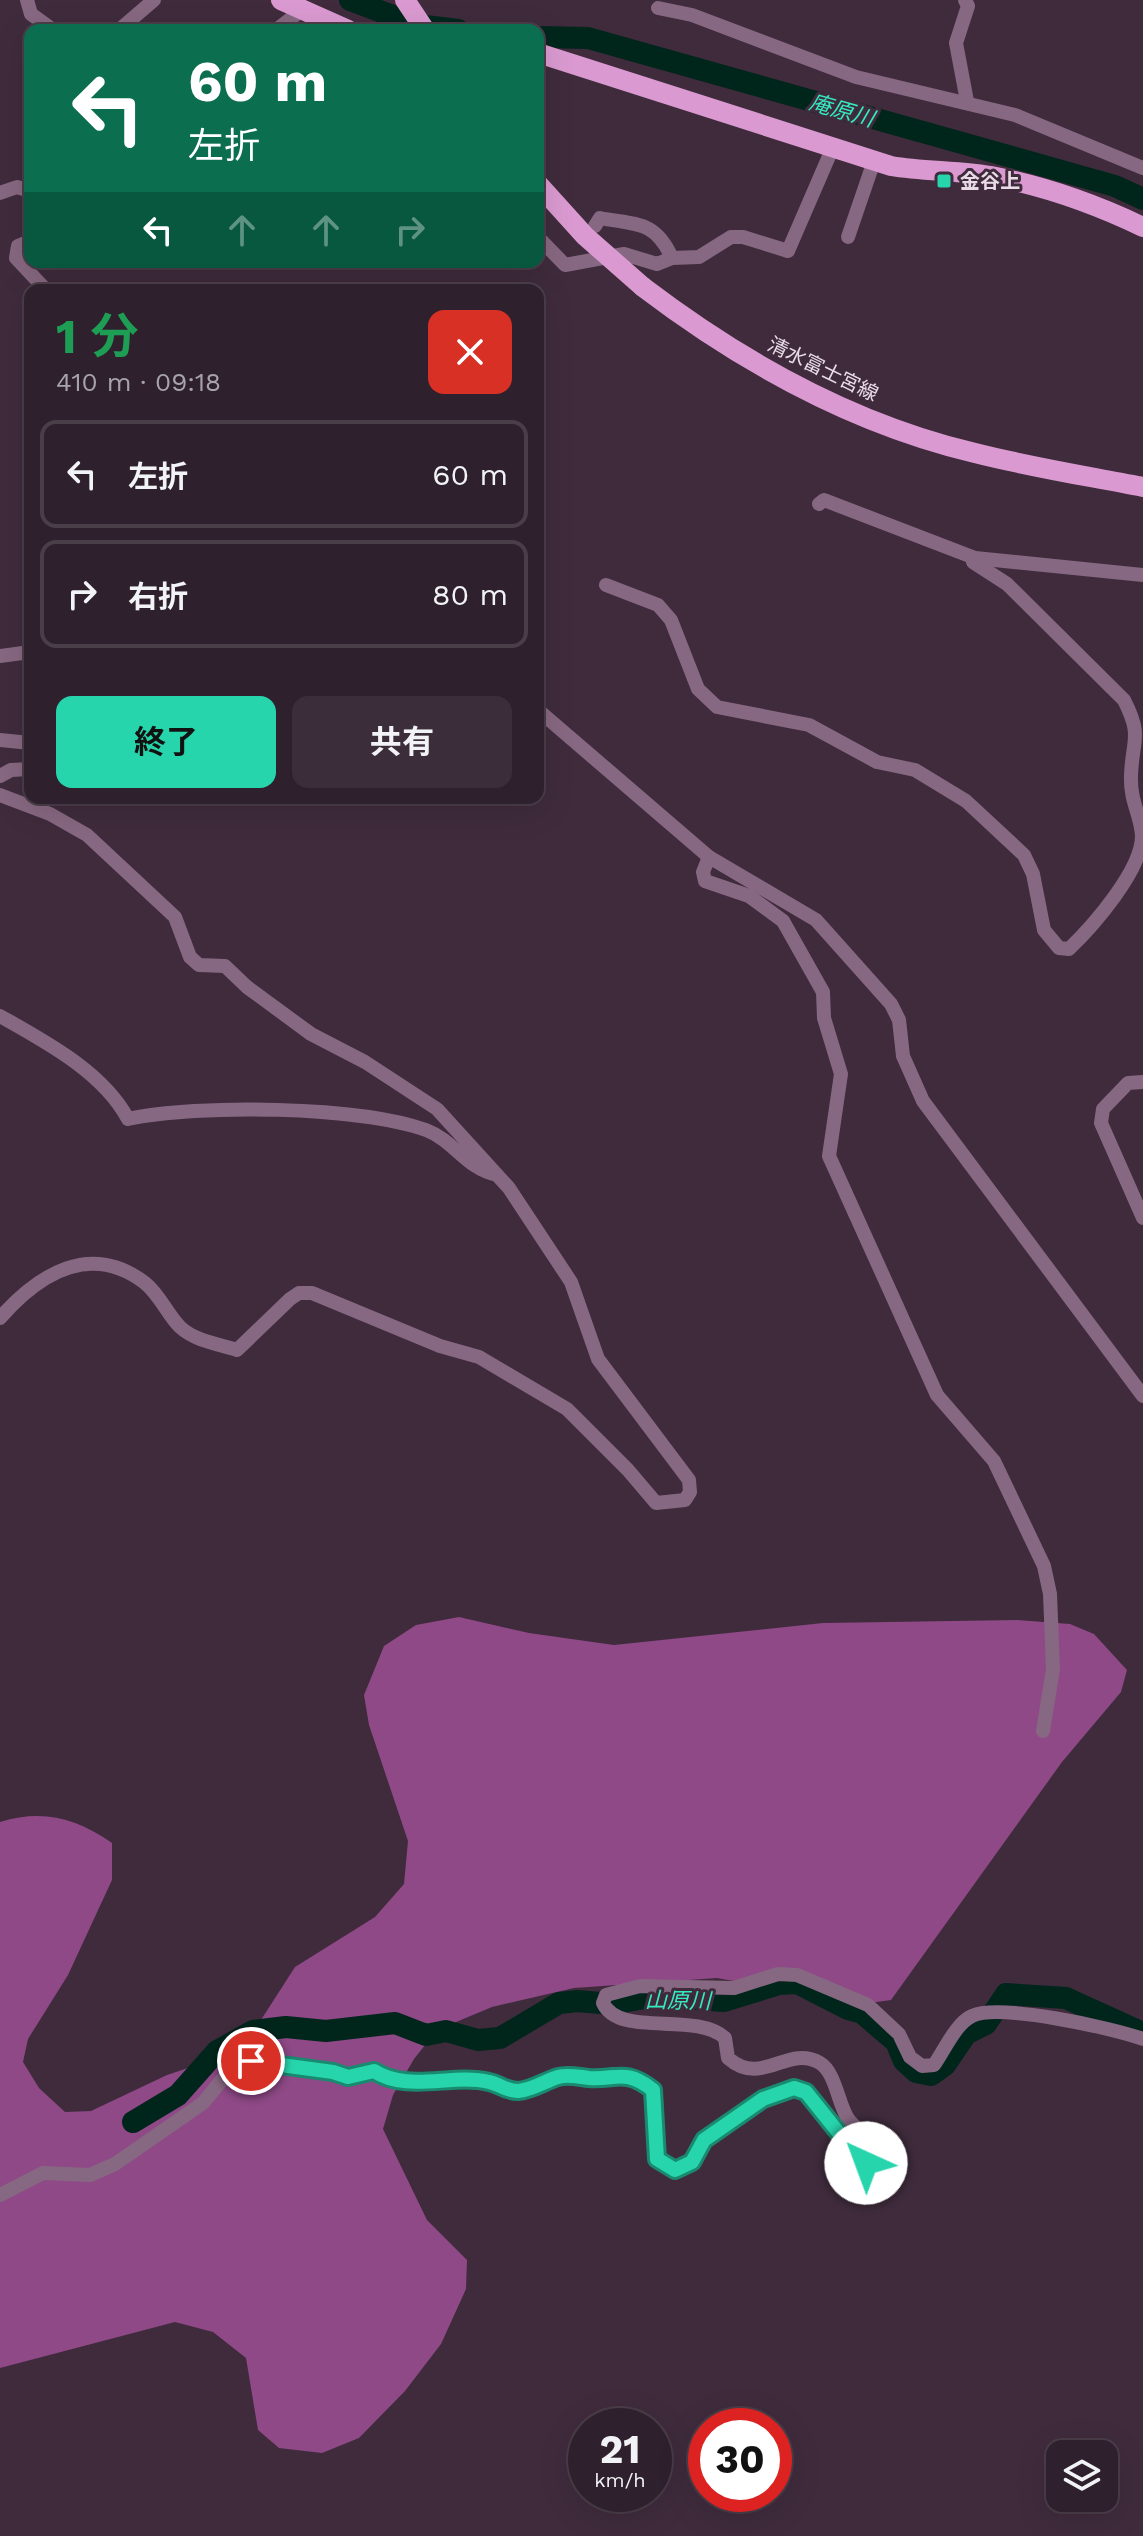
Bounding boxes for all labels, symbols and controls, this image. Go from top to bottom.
text: 60 m [188,49,327,115]
icon: left [56,56,160,160]
water label: 庵原川 [807,89,879,132]
text: 左折 [188,125,260,167]
place label: 金谷上 [960,169,1020,193]
marker: 金谷上 [935,172,953,190]
icon: left [136,208,180,252]
icon: ahead [220,208,264,252]
icon: ahead [304,208,348,252]
icon: right [388,208,432,252]
text: 1 分 [56,308,138,365]
button: close [428,310,512,394]
street label: 清水富士宮線 [764,332,882,406]
text: 410 m · 09:18 [56,367,221,397]
icon: left [60,452,104,496]
text: 60 m [432,457,508,492]
text: 左折 [128,459,188,494]
icon: right [60,572,104,616]
text: 80 m [432,577,508,612]
text: 右折 [128,579,188,614]
button: 終了 [56,696,276,788]
button: 共有 [292,696,512,788]
water label: 山原川 [645,1987,713,2014]
pin [217,2027,285,2095]
icon: arrive [229,2039,273,2083]
position arrow [824,2121,908,2205]
speed limit sign: 30 [688,2408,792,2512]
text: 21 [599,2426,641,2473]
map controls [1046,2440,1118,2512]
button: layers [1046,2440,1118,2512]
text: km/h [594,2468,646,2492]

